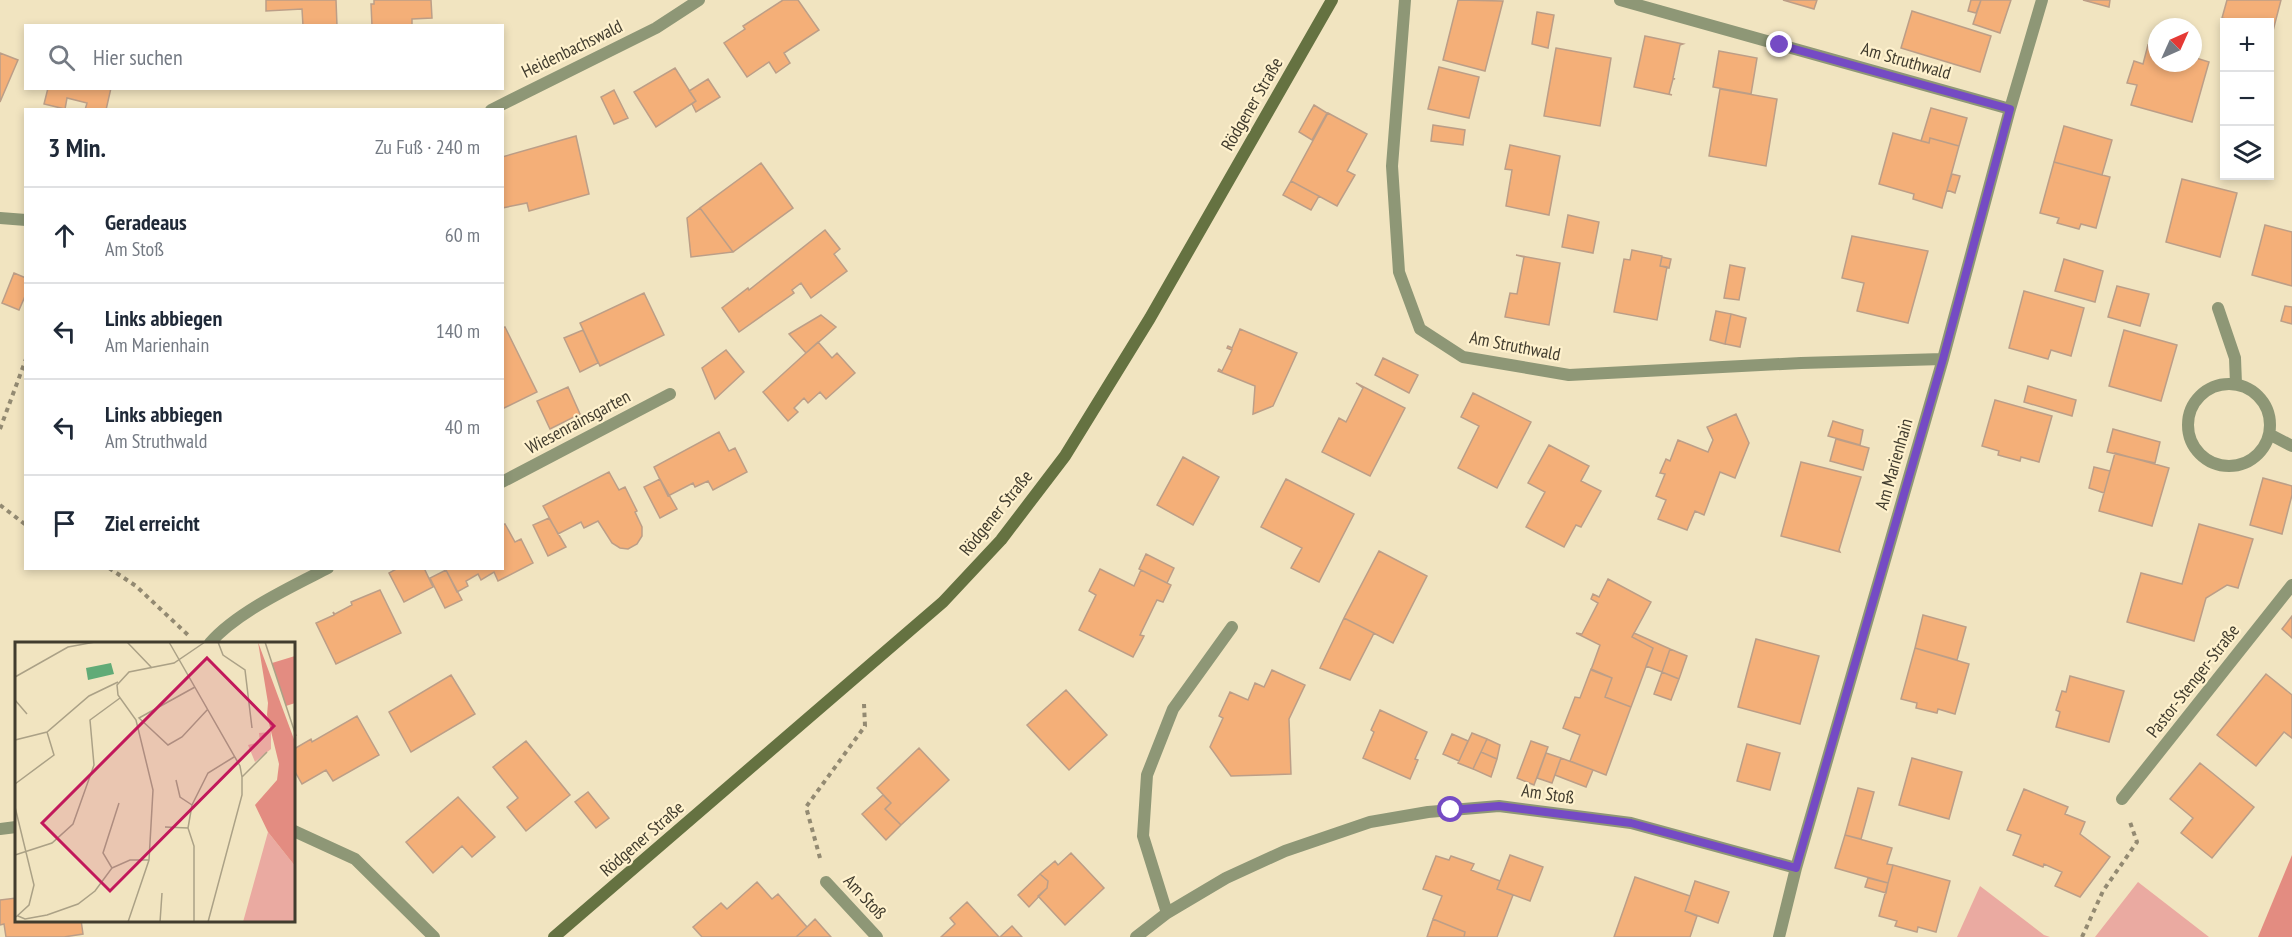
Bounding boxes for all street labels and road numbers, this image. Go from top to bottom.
street label: Heidenbachswald [518,14,626,83]
street label: Am Struthwald [1859,37,1954,84]
street label: Rödgener Straße [1216,53,1287,154]
street label: Am Struthwald [1468,325,1563,366]
street label: Wiesenrainsgarten [521,384,634,459]
street label: Am Marienhain [1870,416,1918,512]
street label: Rödgener Straße [954,465,1037,560]
street label: Pastor-Stenger-Straße [2141,619,2244,742]
street label: Am Stoß [1520,778,1576,809]
street label: Rödgener Straße [595,796,688,881]
street label: Am Stoß [839,869,892,924]

